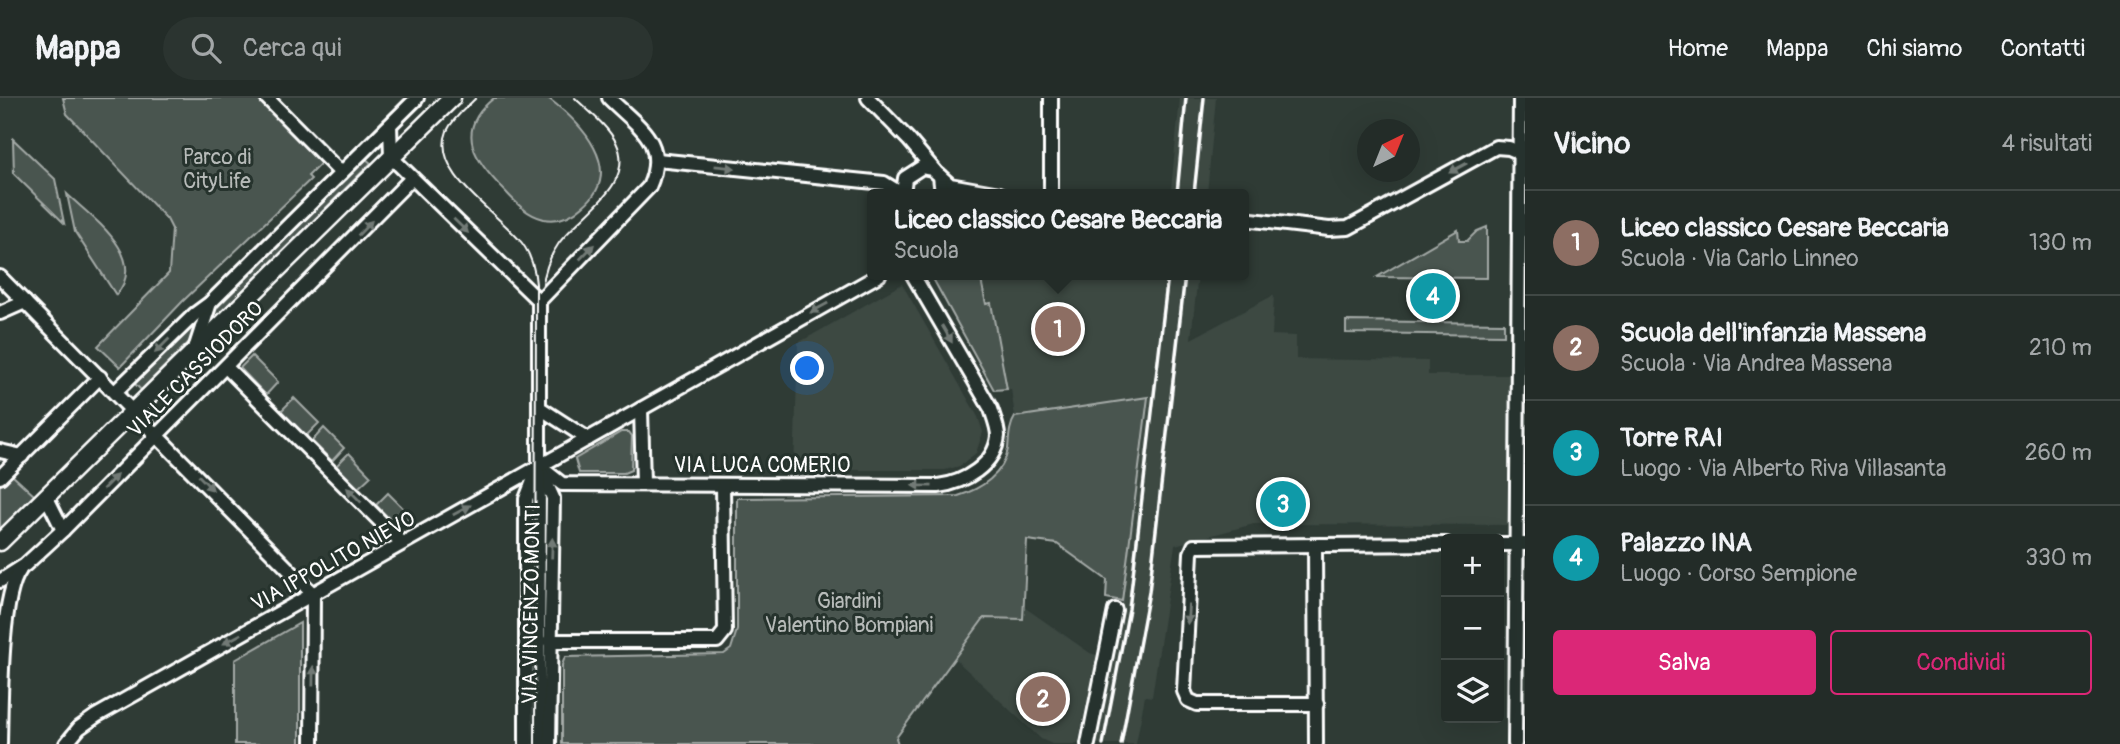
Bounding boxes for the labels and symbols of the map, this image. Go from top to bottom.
north arrow [1357,119,1420,182]
park label: Parco di CityLife [183,144,252,195]
one-way arrow [714,162,736,173]
one-way arrow [1447,162,1467,174]
one-way arrow [452,217,469,233]
one-way arrow [356,219,373,236]
one-way arrow [578,244,594,261]
pin: 4 [1410,270,1456,322]
street label: VIALE CASSIODORO [122,296,269,443]
one-way arrow [810,302,829,314]
pin: 1 [1035,303,1081,355]
one-way arrow [941,324,953,343]
one-way arrow [154,338,171,354]
your location [790,351,824,385]
street label: VIA LUCA COMERIO [674,452,850,479]
one-way arrow [102,474,118,490]
one-way arrow [197,474,213,491]
pin: 3 [1260,478,1306,530]
one-way arrow [911,480,933,492]
one-way arrow [347,487,363,504]
one-way arrow [452,504,471,516]
street label: VIA VINCENZO MONTI [516,504,547,704]
street label: VIA IPPOLITO NIEVO [246,505,420,618]
one-way arrow [546,537,557,559]
park label: Giardini Valentino Bompiani [765,588,934,639]
one-way arrow [1183,603,1194,625]
one-way arrow [223,633,242,645]
one-way arrow [307,665,319,687]
pin: 2 [1020,673,1066,725]

